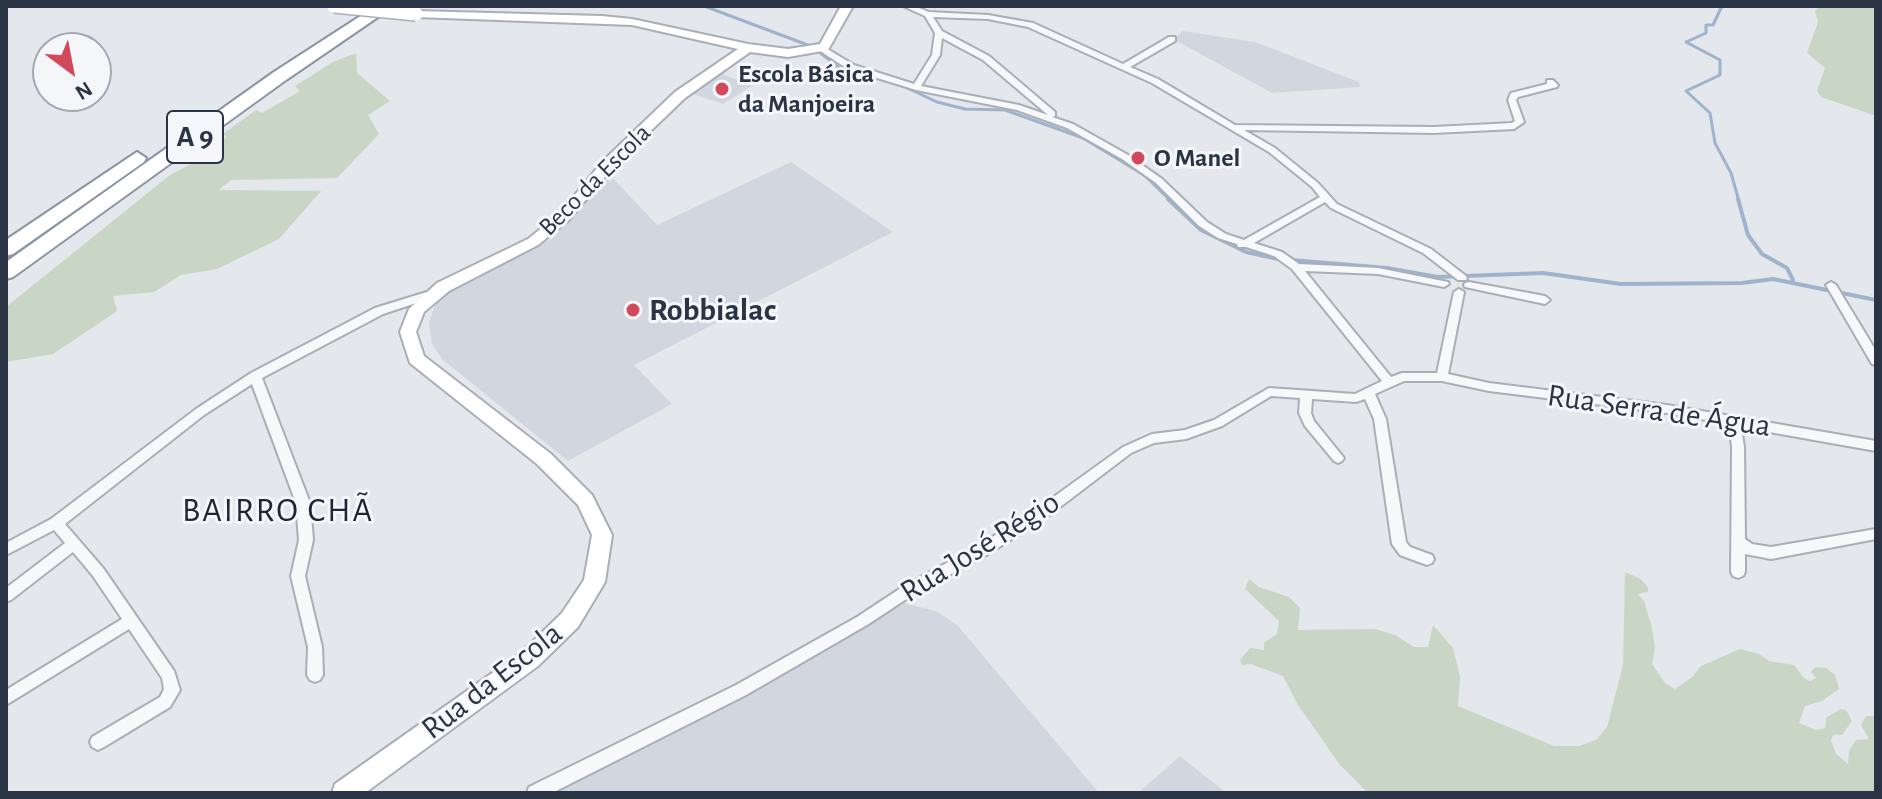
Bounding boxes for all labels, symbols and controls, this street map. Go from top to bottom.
north arrow [32,32,112,112]
place label: Escola Básica da Manjoeira [738,58,875,120]
text: N [71,77,96,104]
marker: Escola Básica da Manjoeira [713,80,731,98]
road number: A 9 [167,111,223,163]
street label: Beco da Escola [532,117,658,243]
place label: O Manel [1154,142,1240,174]
marker: O Manel [1129,149,1147,167]
place label: Robbialac [649,291,776,329]
marker: Robbialac [624,301,642,319]
street label: Rua Serra de Água [1545,376,1773,446]
street label: Rua José Régio [893,483,1067,611]
district label: BAIRRO CHÃ [182,491,374,531]
street label: Rua da Escola [414,614,570,748]

